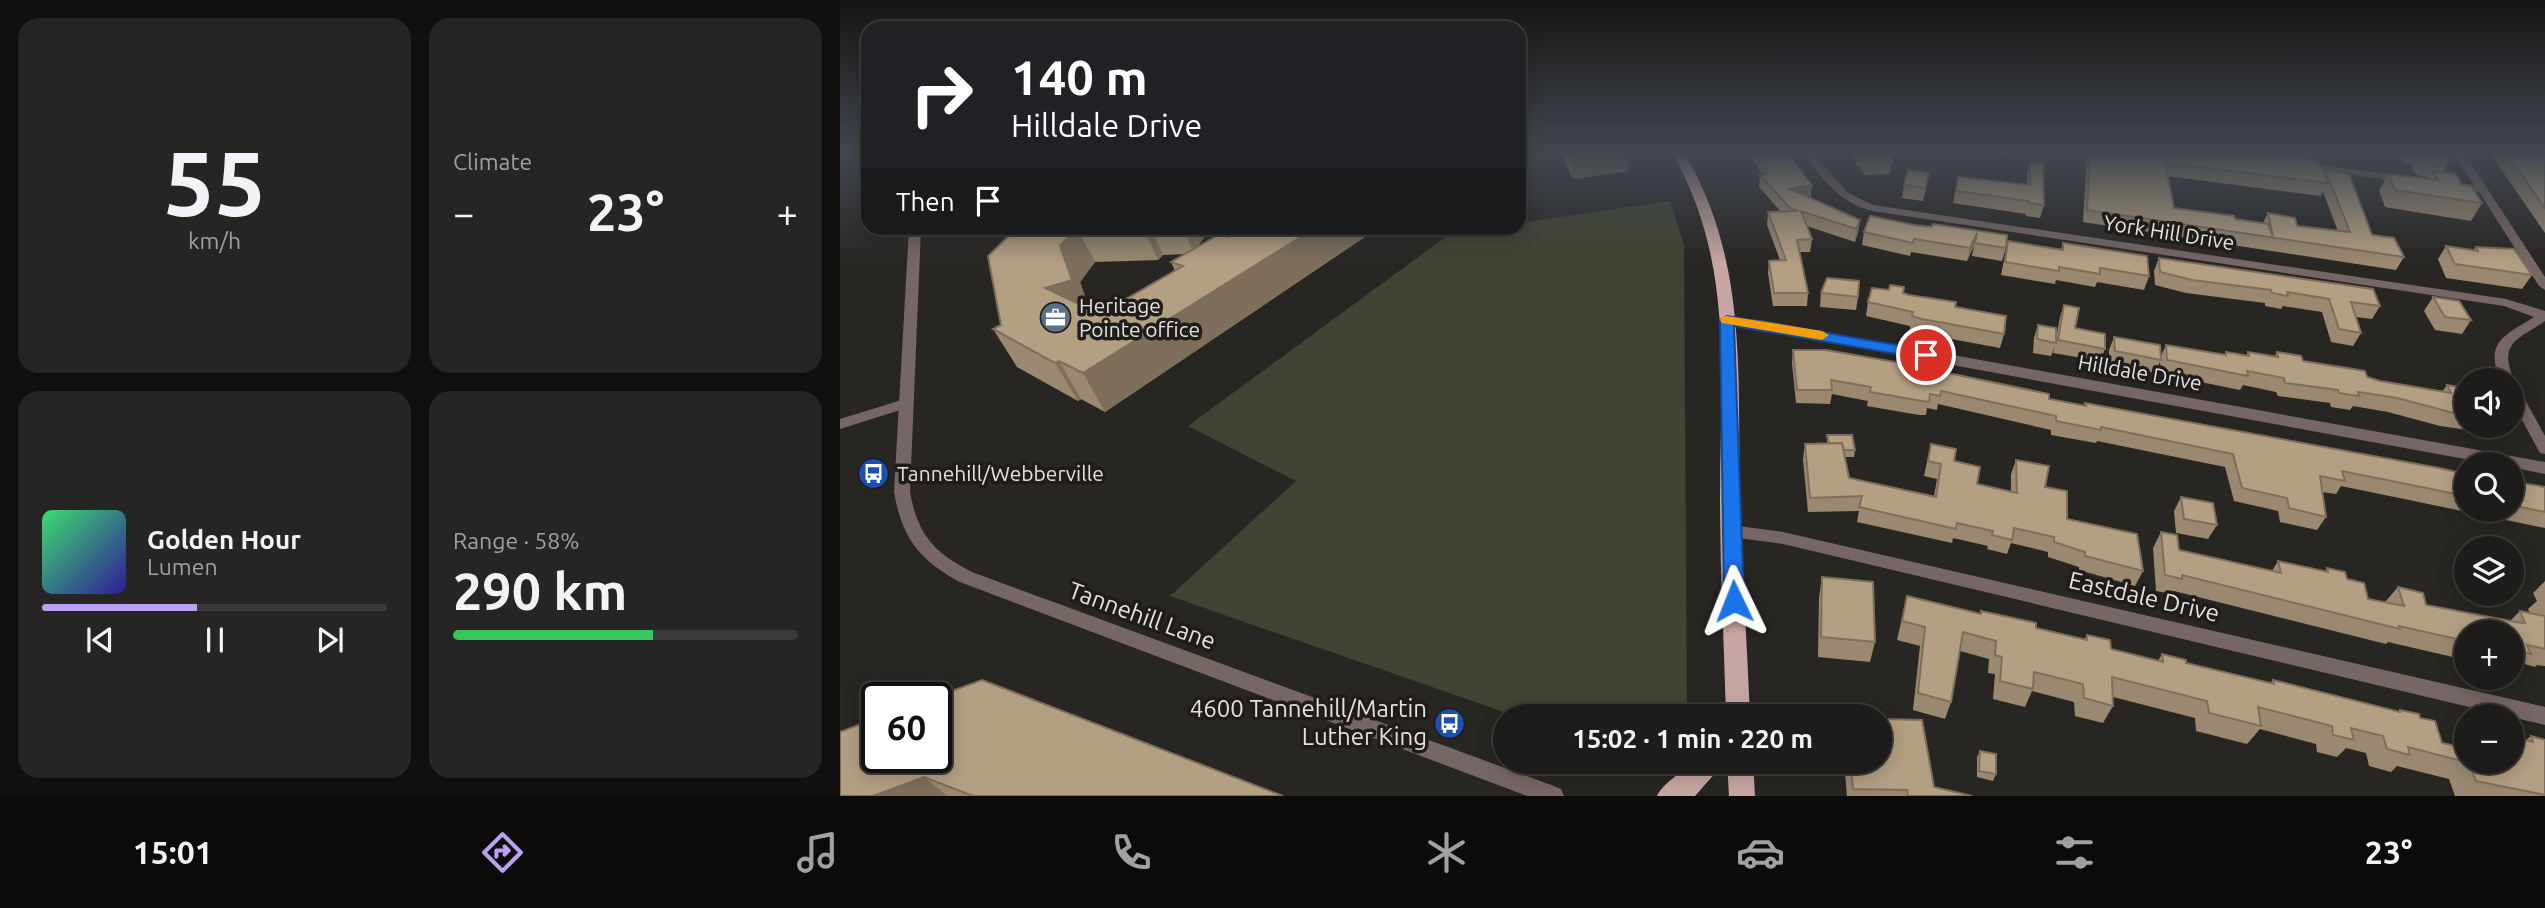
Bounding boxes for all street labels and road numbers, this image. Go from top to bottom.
street label: York Hill Drive [2102,210,2236,254]
street label: Hilldale Drive [2076,349,2204,395]
street label: Eastdale Drive [2066,566,2222,627]
street label: Tannehill Lane [1065,576,1219,655]

